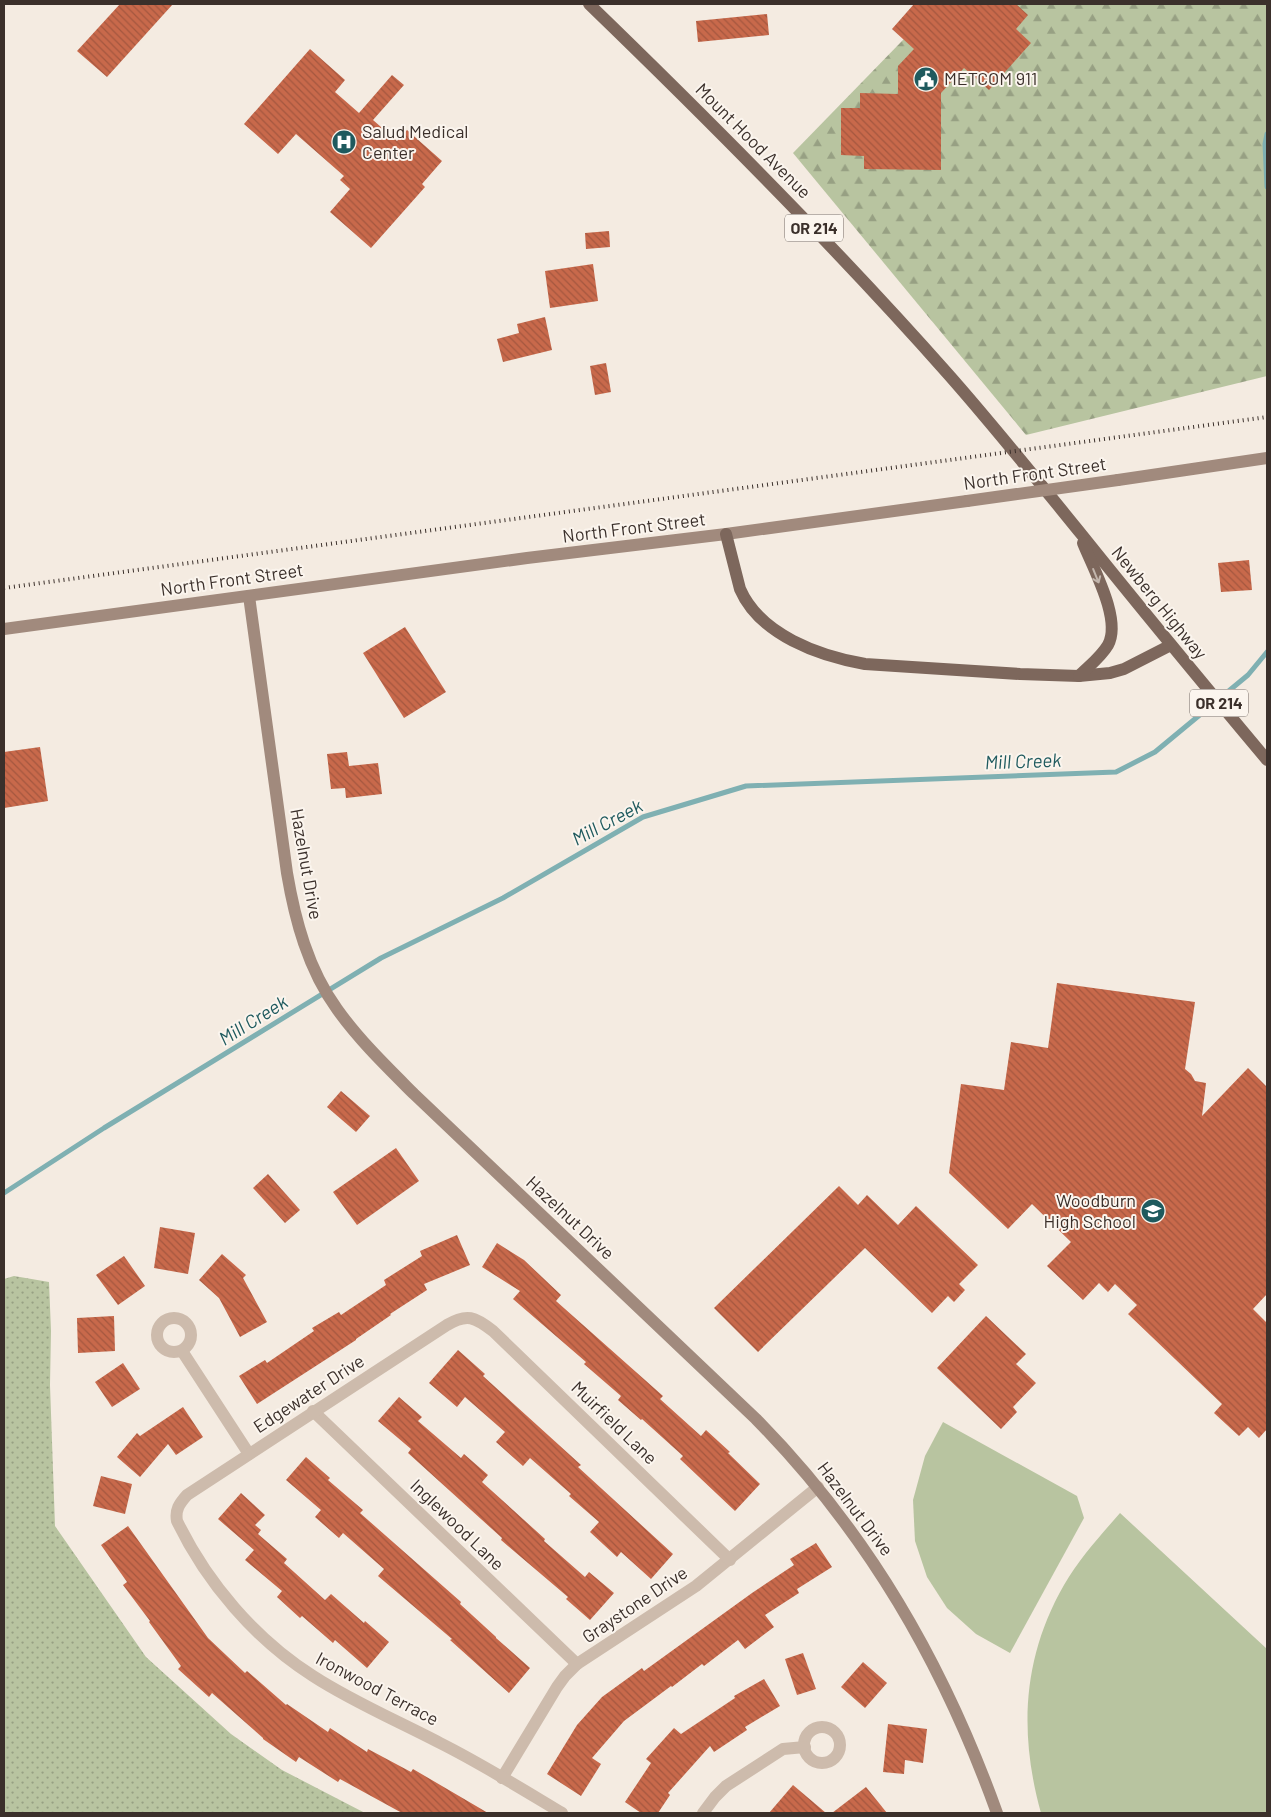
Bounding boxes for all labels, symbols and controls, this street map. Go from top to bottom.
public building icon: METCOM 911 [913,66,939,92]
place label: METCOM 911 [944,67,1037,89]
street label: Mount Hood Avenue [691,78,816,203]
place label: Salud Medical Center [362,120,468,163]
hospital icon: Salud Medical Center [331,129,357,155]
road number: OR 214 [785,214,843,242]
street label: North Front Street [962,452,1108,494]
street label: North Front Street [561,507,707,547]
street label: Newberg Highway [1107,541,1212,663]
street label: North Front Street [159,558,305,600]
one-way arrow [1092,568,1102,583]
road number: OR 214 [1190,690,1248,716]
water label: Mill Creek [984,748,1062,773]
water label: Mill Creek [567,793,647,850]
street label: Hazelnut Drive [286,807,328,921]
water label: Mill Creek [214,989,292,1050]
street label: Hazelnut Drive [522,1171,619,1264]
place label: Woodburn High School [1043,1189,1136,1232]
school or university icon: Woodburn High School [1140,1198,1166,1224]
street label: Edgewater Drive [249,1349,368,1437]
street label: Muirfield Lane [567,1376,662,1469]
street label: Hazelnut Drive [813,1457,898,1560]
street label: Inglewood Lane [406,1474,509,1575]
street label: Graystone Drive [578,1561,691,1647]
street label: Ironwood Terrace [312,1646,443,1730]

